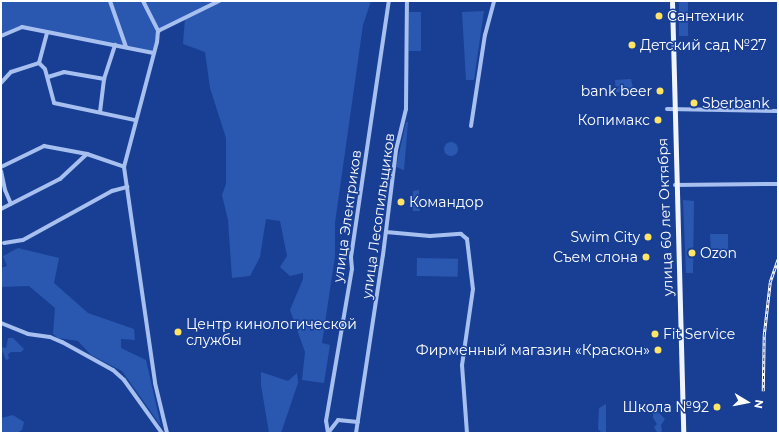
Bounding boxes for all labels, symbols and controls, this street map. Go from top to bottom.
place label: Сантехник [667,8,744,24]
marker: Сантехник [654,11,664,21]
place label: Детский сад №27 [640,37,767,53]
marker: Детский сад №27 [627,40,637,50]
place label: bank beer [581,83,652,99]
marker: bank beer [655,86,665,96]
place label: Sberbank [702,95,770,111]
marker: Sberbank [689,98,699,108]
place label: Копимакс [578,112,650,128]
marker: Копимакс [653,115,663,125]
street label: улица Лесопильщиков [358,132,398,300]
street label: улица 60 лет Октября [654,138,676,296]
street label: улица Электриков [329,149,365,283]
place label: Командор [409,194,484,210]
marker: Командор [396,197,406,207]
place label: Swim City [571,229,640,245]
marker: Swim City [643,232,653,242]
place label: Ozon [700,245,737,261]
marker: Ozon [687,248,697,258]
place label: Съем слона [553,249,638,265]
marker: Съем слона [641,252,651,262]
place label: Центр кинологической службы [186,316,357,348]
place label: Fit Service [663,326,735,342]
marker: Центр кинологической службы [173,327,183,337]
marker: Fit Service [650,329,660,339]
place label: Фирменный магазин «Краскон» [416,342,650,358]
marker: Фирменный магазин «Краскон» [653,345,663,355]
north arrow [727,382,767,422]
text: N [751,398,766,410]
place label: Школа №92 [622,399,709,415]
marker: Школа №92 [712,402,722,412]

